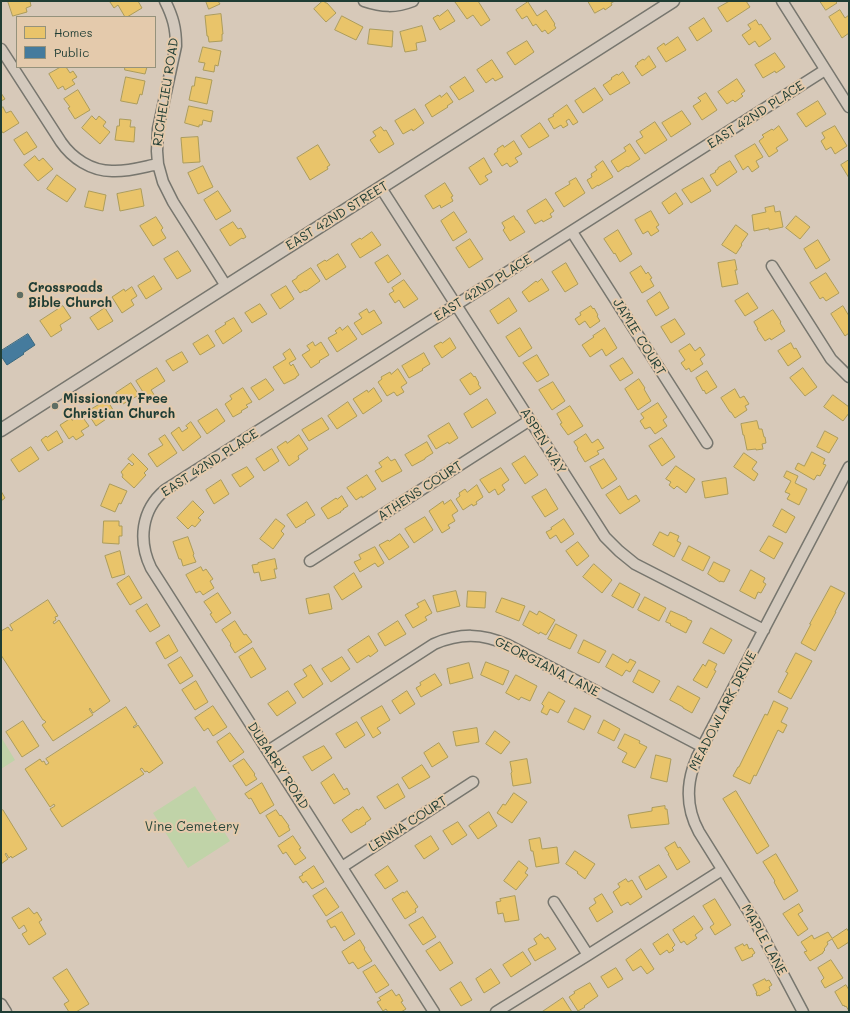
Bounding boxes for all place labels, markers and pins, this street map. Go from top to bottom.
place label: Crossroads Bible Church [28,280,112,311]
marker: Crossroads Bible Church [15,290,25,300]
place label: Missionary Free Christian Church [63,391,175,422]
marker: Missionary Free Christian Church [50,401,60,411]

